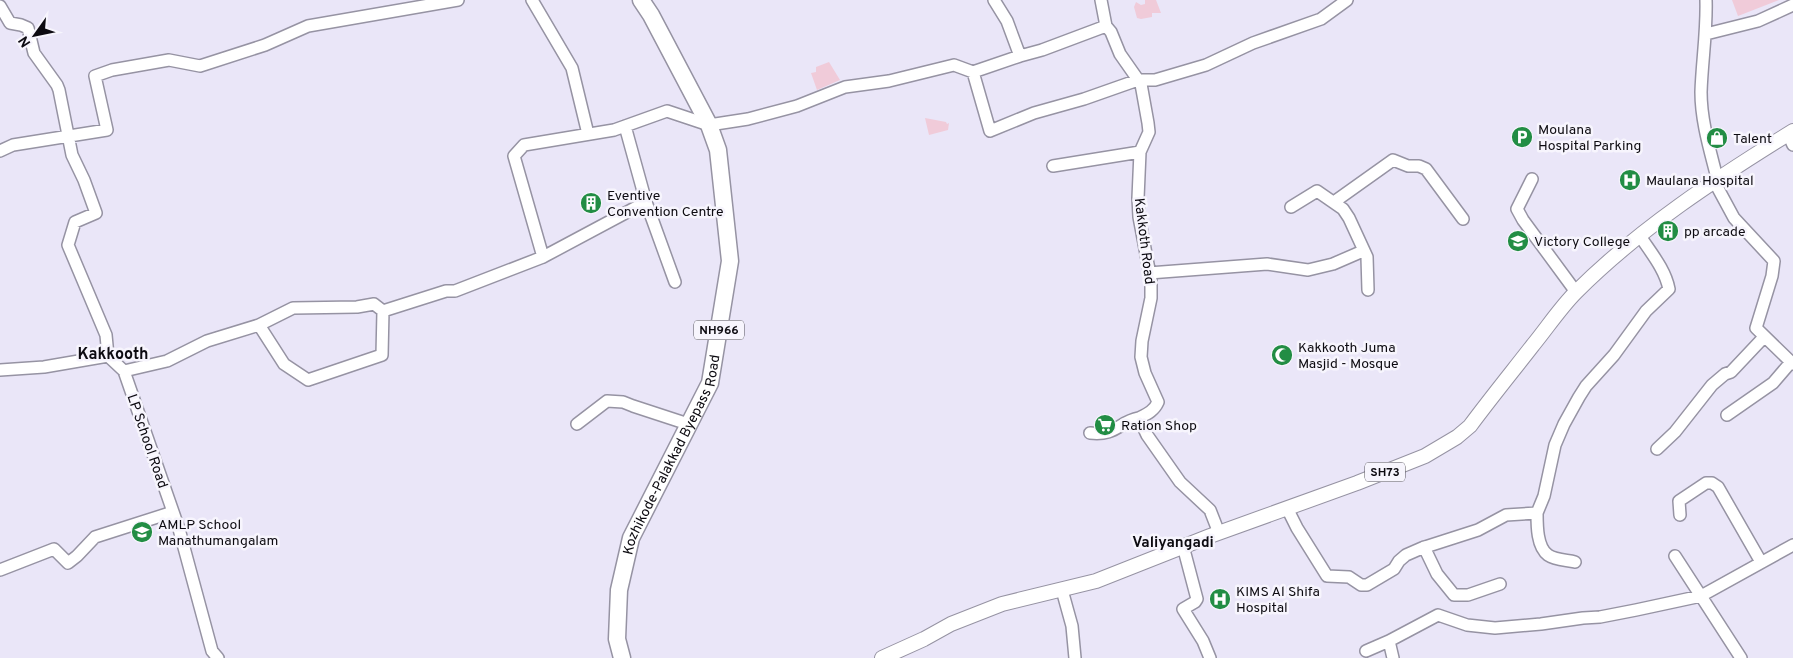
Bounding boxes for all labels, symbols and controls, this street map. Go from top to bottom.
north arrow [10,10,60,60]
text: N [15,32,35,50]
place label: Moulana Hospital Parking [1538,122,1641,155]
parking icon: Moulana Hospital Parking [1510,125,1534,149]
shop icon: Talent [1705,126,1729,150]
place label: Talent [1733,131,1772,148]
hospital icon: Maulana Hospital [1618,168,1642,192]
place label: Maulana Hospital [1646,173,1754,190]
place label: Eventive Convention Centre [607,188,723,221]
building icon: Eventive Convention Centre [579,191,603,215]
street label: Kakkoth Road [1130,197,1157,285]
building icon: pp arcade [1656,219,1680,243]
place label: pp arcade [1684,224,1746,241]
school or university icon: Victory College [1506,229,1530,253]
place label: Victory College [1534,234,1630,251]
road number: NH966 [694,320,744,340]
place label: Kakkooth Juma Masjid - Mosque [1298,340,1399,373]
mosque icon: Kakkooth Juma Masjid - Mosque [1270,343,1294,367]
district label: Kakkooth [78,345,148,365]
street label: Kozhikode-Palakkad Byepass Road [620,353,725,557]
street label: LP School Road [123,392,171,491]
supermarket icon: Ration Shop [1093,413,1117,437]
place label: Ration Shop [1121,418,1197,435]
road number: SH73 [1365,462,1405,482]
place label: AMLP School Manathumangalam [158,517,278,550]
school or university icon: AMLP School Manathumangalam [130,520,154,544]
district label: Valiyangadi [1132,534,1214,553]
place label: KIMS Al Shifa Hospital [1236,584,1320,617]
hospital icon: KIMS Al Shifa Hospital [1208,587,1232,611]

